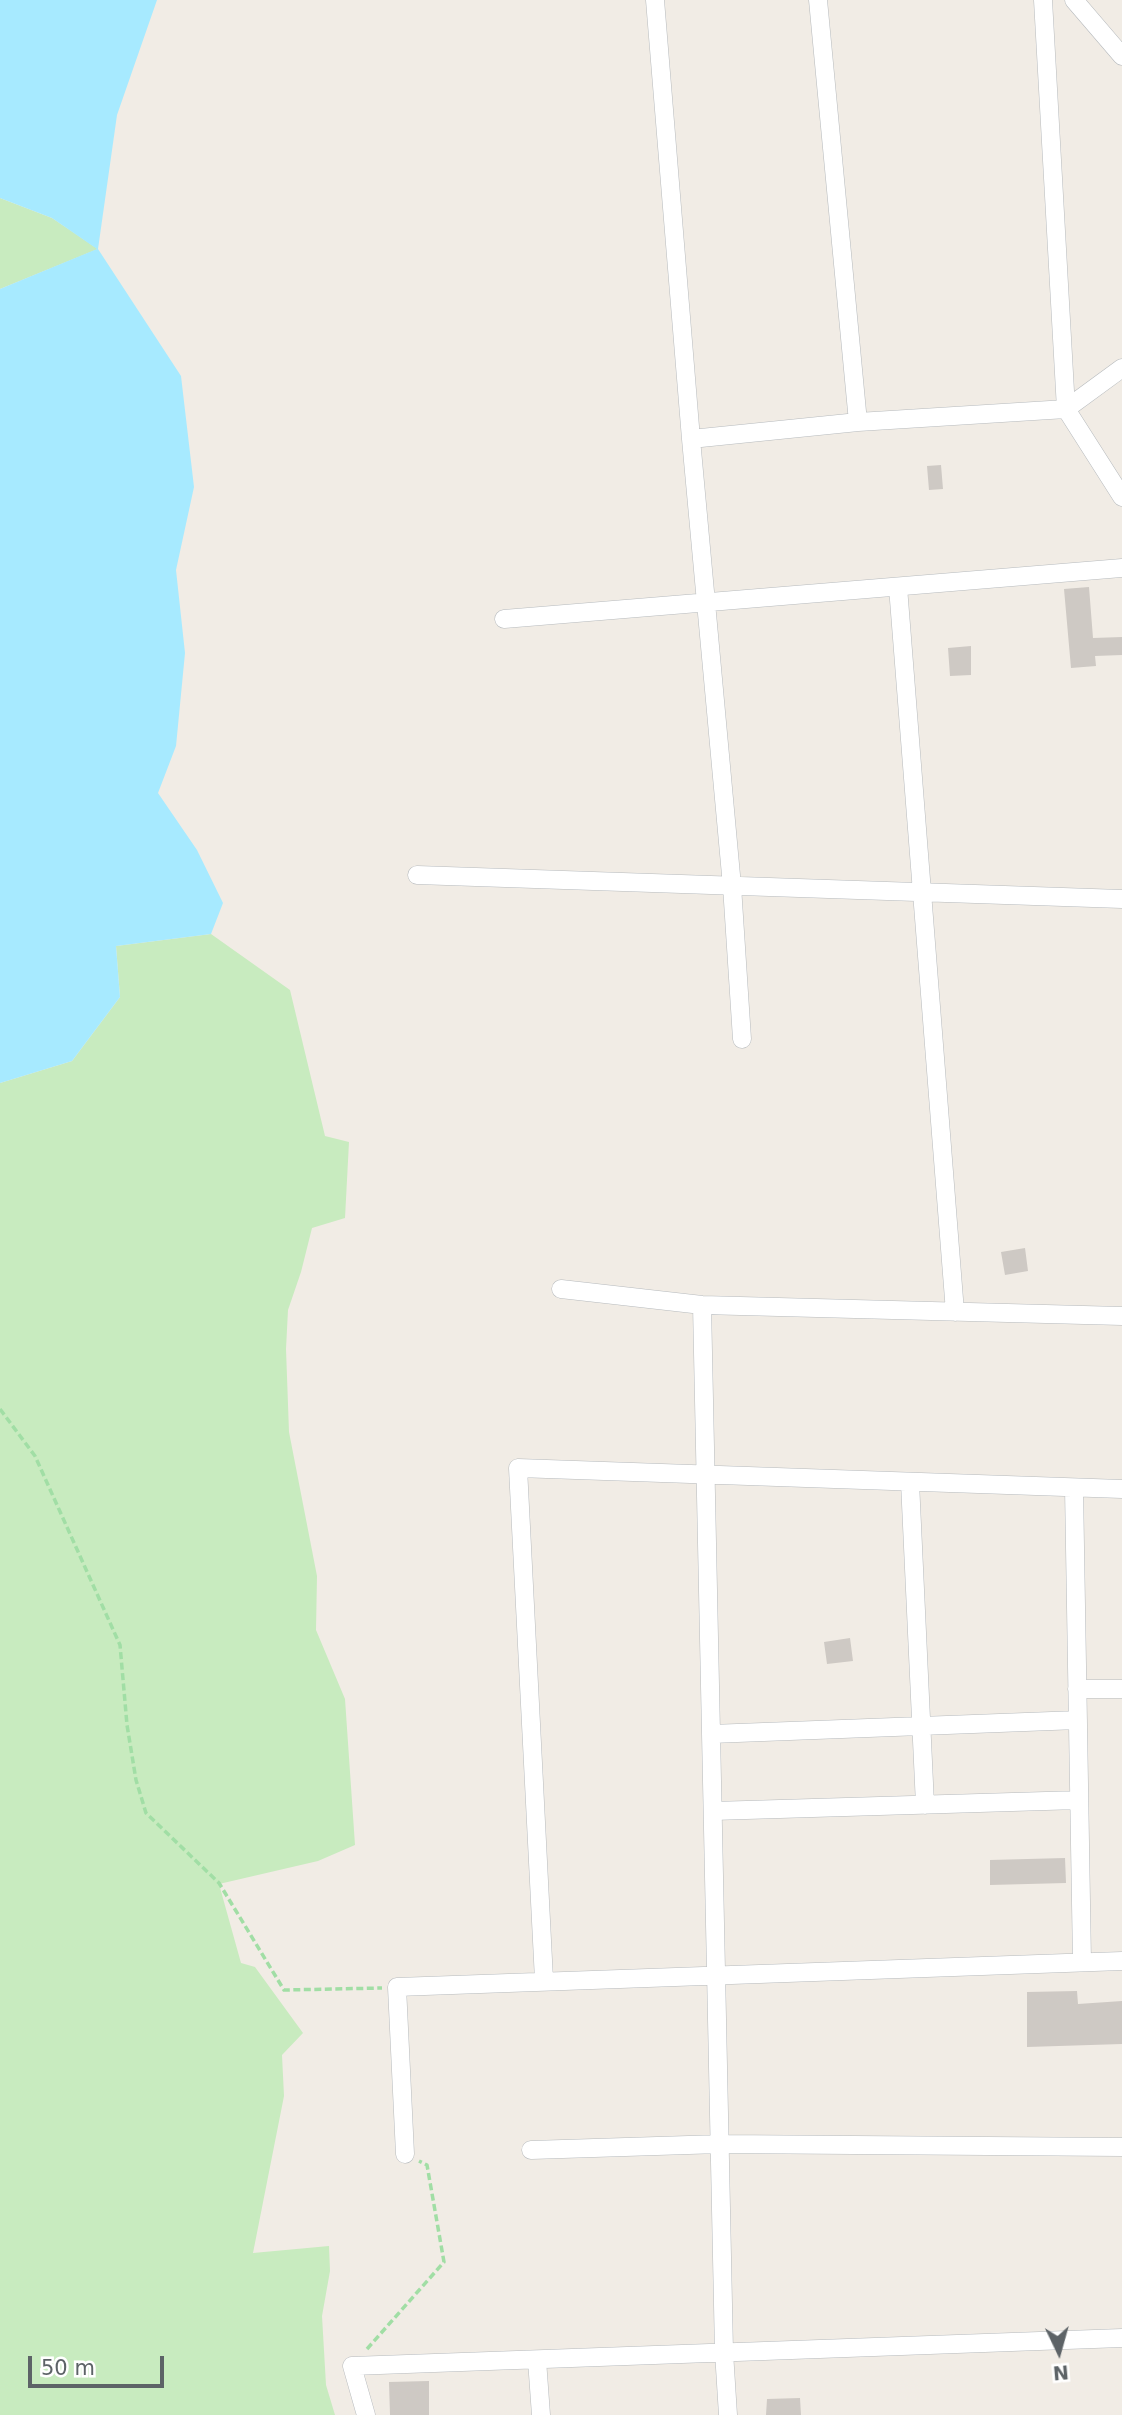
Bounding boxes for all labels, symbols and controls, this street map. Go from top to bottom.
north arrow [1024,2317,1094,2387]
scale bar [32,2342,168,2386]
text: 50 m [41,2356,95,2380]
text: N [1052,2361,1070,2385]

